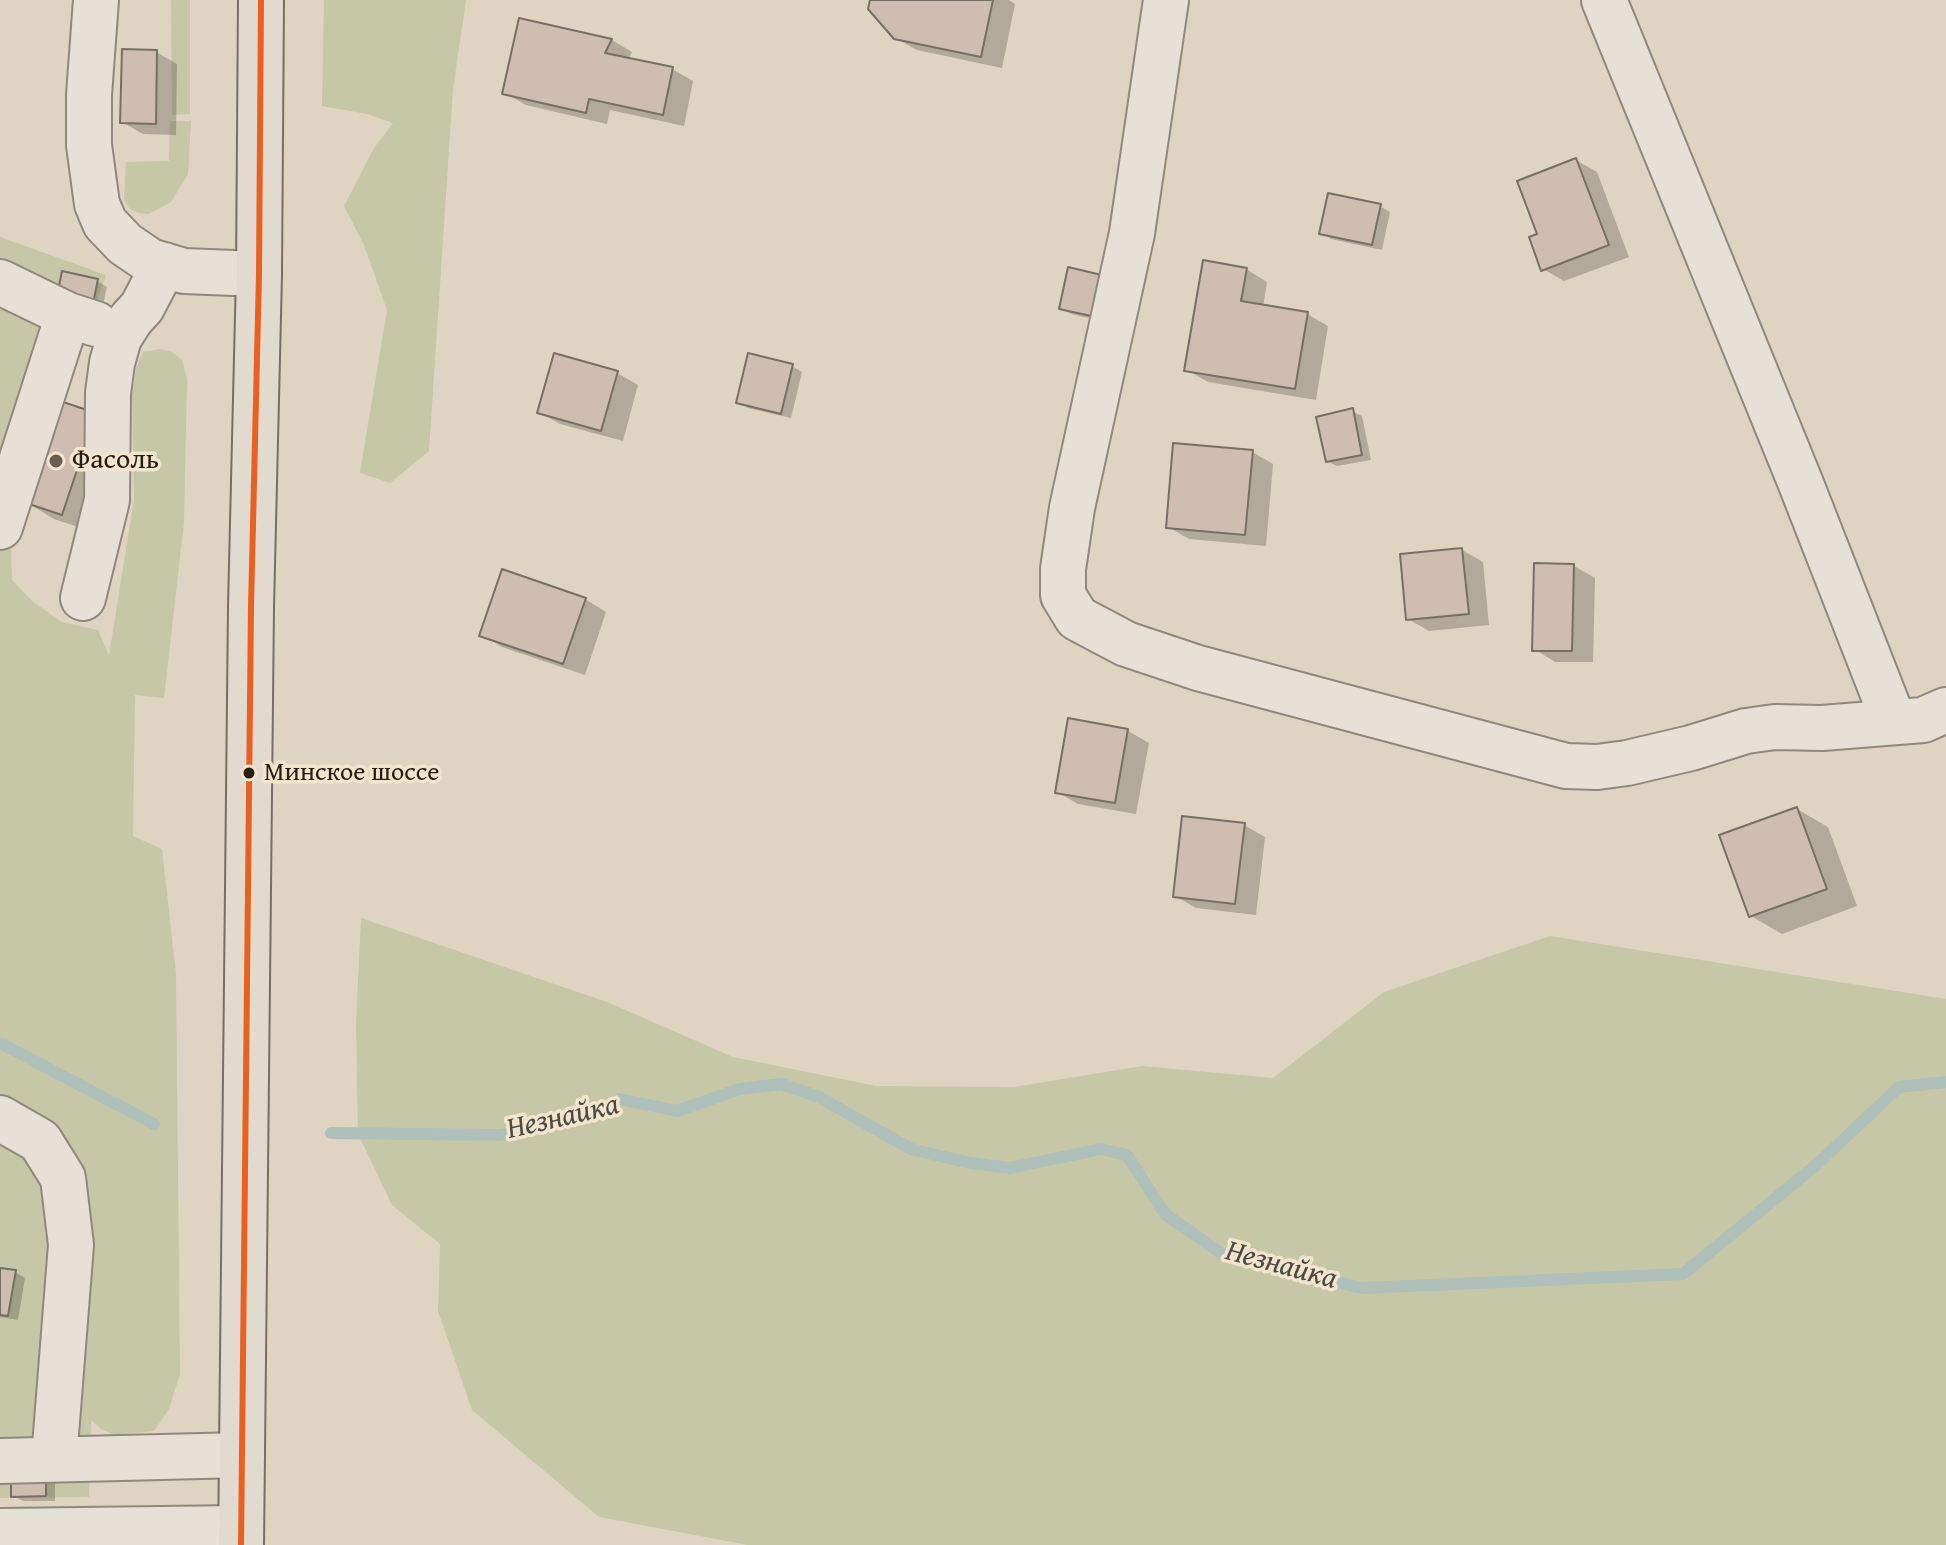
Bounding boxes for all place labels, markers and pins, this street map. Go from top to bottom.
place label: Фасоль [72,444,159,478]
marker: Фасоль [47,452,65,470]
place label: Минское шоссе [264,757,439,789]
marker: Минское шоссе [241,765,257,781]

